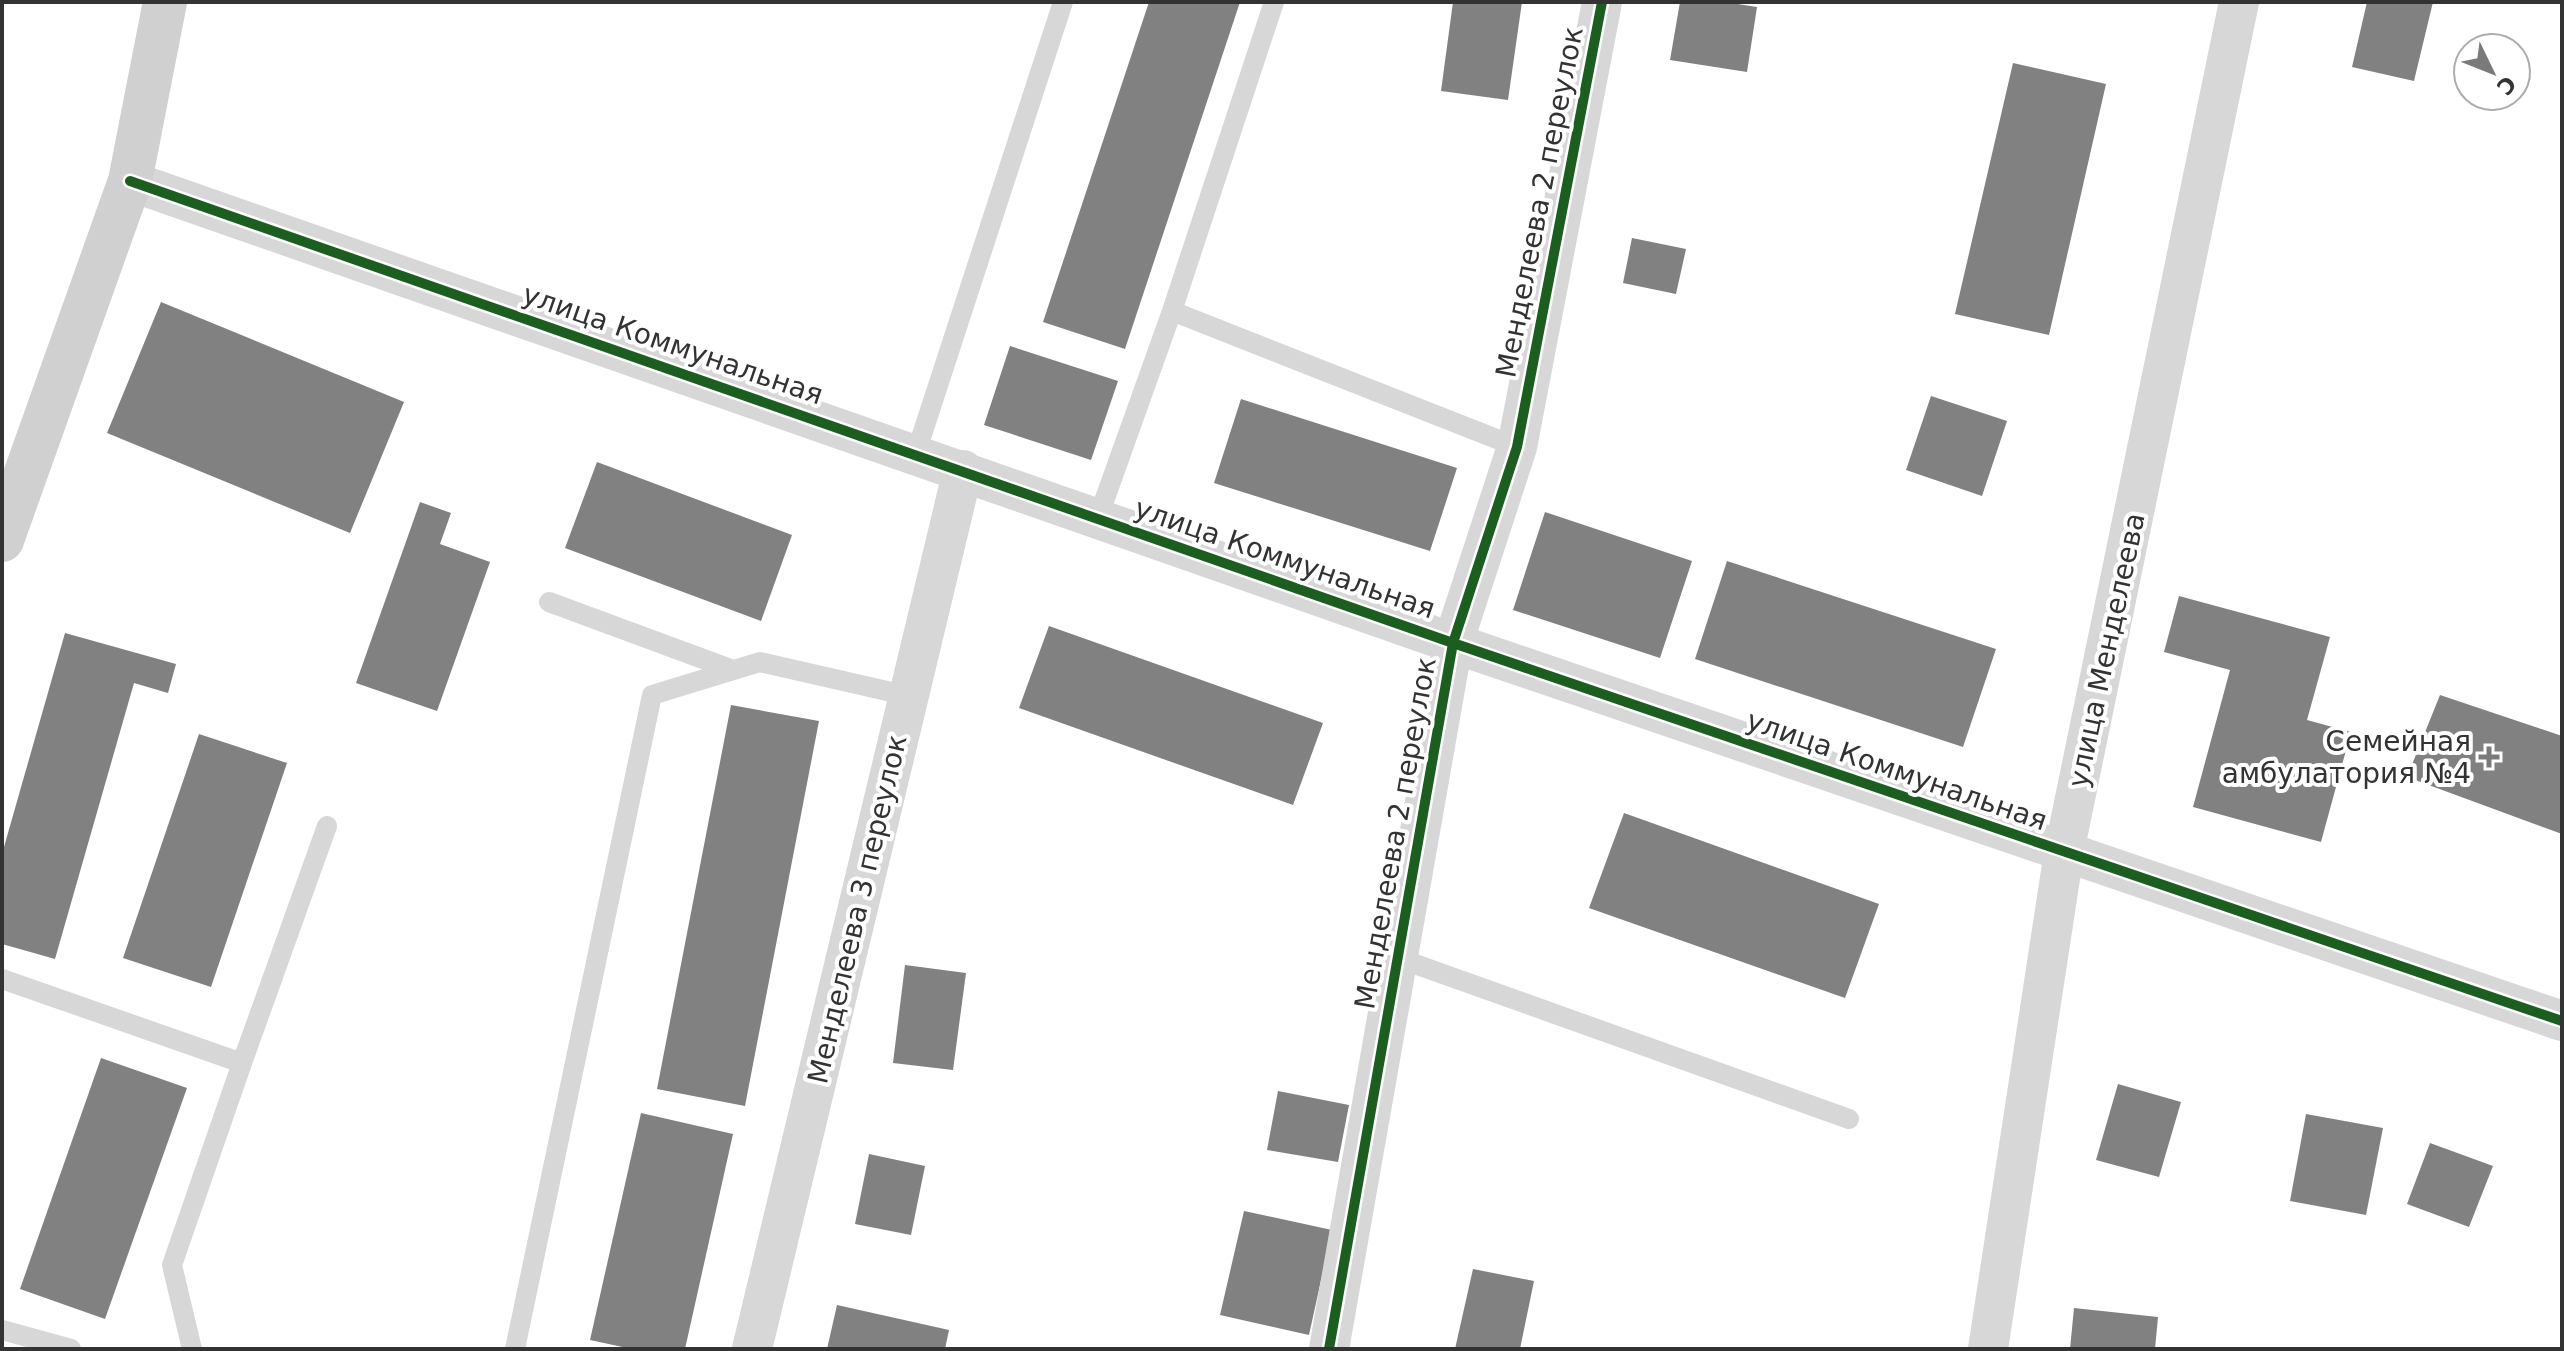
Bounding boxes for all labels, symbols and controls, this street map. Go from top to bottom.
street label: Менделеева 2 переулок [1489,24,1590,380]
north arrow [2452,32,2532,112]
text: С [2492,71,2521,100]
street label: улица Коммунальная [518,277,827,411]
street label: улица Коммунальная [1130,491,1439,625]
street label: улица Менделеева [2061,510,2152,791]
street label: Менделеева 2 переулок [1348,654,1443,1012]
street label: улица Коммунальная [1742,703,2051,837]
place label: Семейная амбулатория №4 [2222,725,2471,790]
street label: Менделеева 3 переулок [801,731,914,1087]
marker: Семейная амбулатория №4 [2478,746,2500,768]

